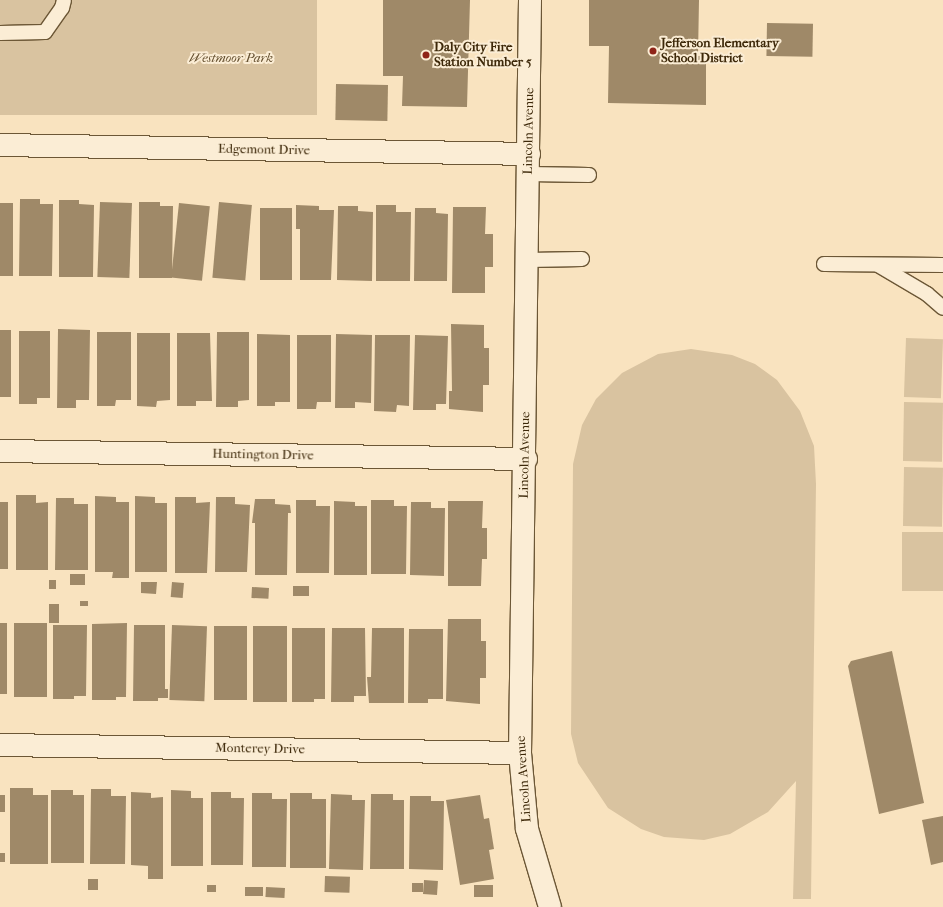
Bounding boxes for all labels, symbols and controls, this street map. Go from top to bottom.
place label: Jefferson Elementary School District [661,36,779,67]
place label: Daly City Fire Station Number 5 [434,40,531,71]
marker: Jefferson Elementary School District [648,46,658,56]
park label: Westmoor Park [189,50,273,66]
marker: Daly City Fire Station Number 5 [421,50,431,60]
street label: Lincoln Avenue [520,87,538,175]
street label: Edgemont Drive [218,141,310,159]
street label: Lincoln Avenue [516,411,534,499]
street label: Huntington Drive [212,446,314,464]
street label: Lincoln Avenue [513,735,535,823]
street label: Monterey Drive [215,740,305,758]

